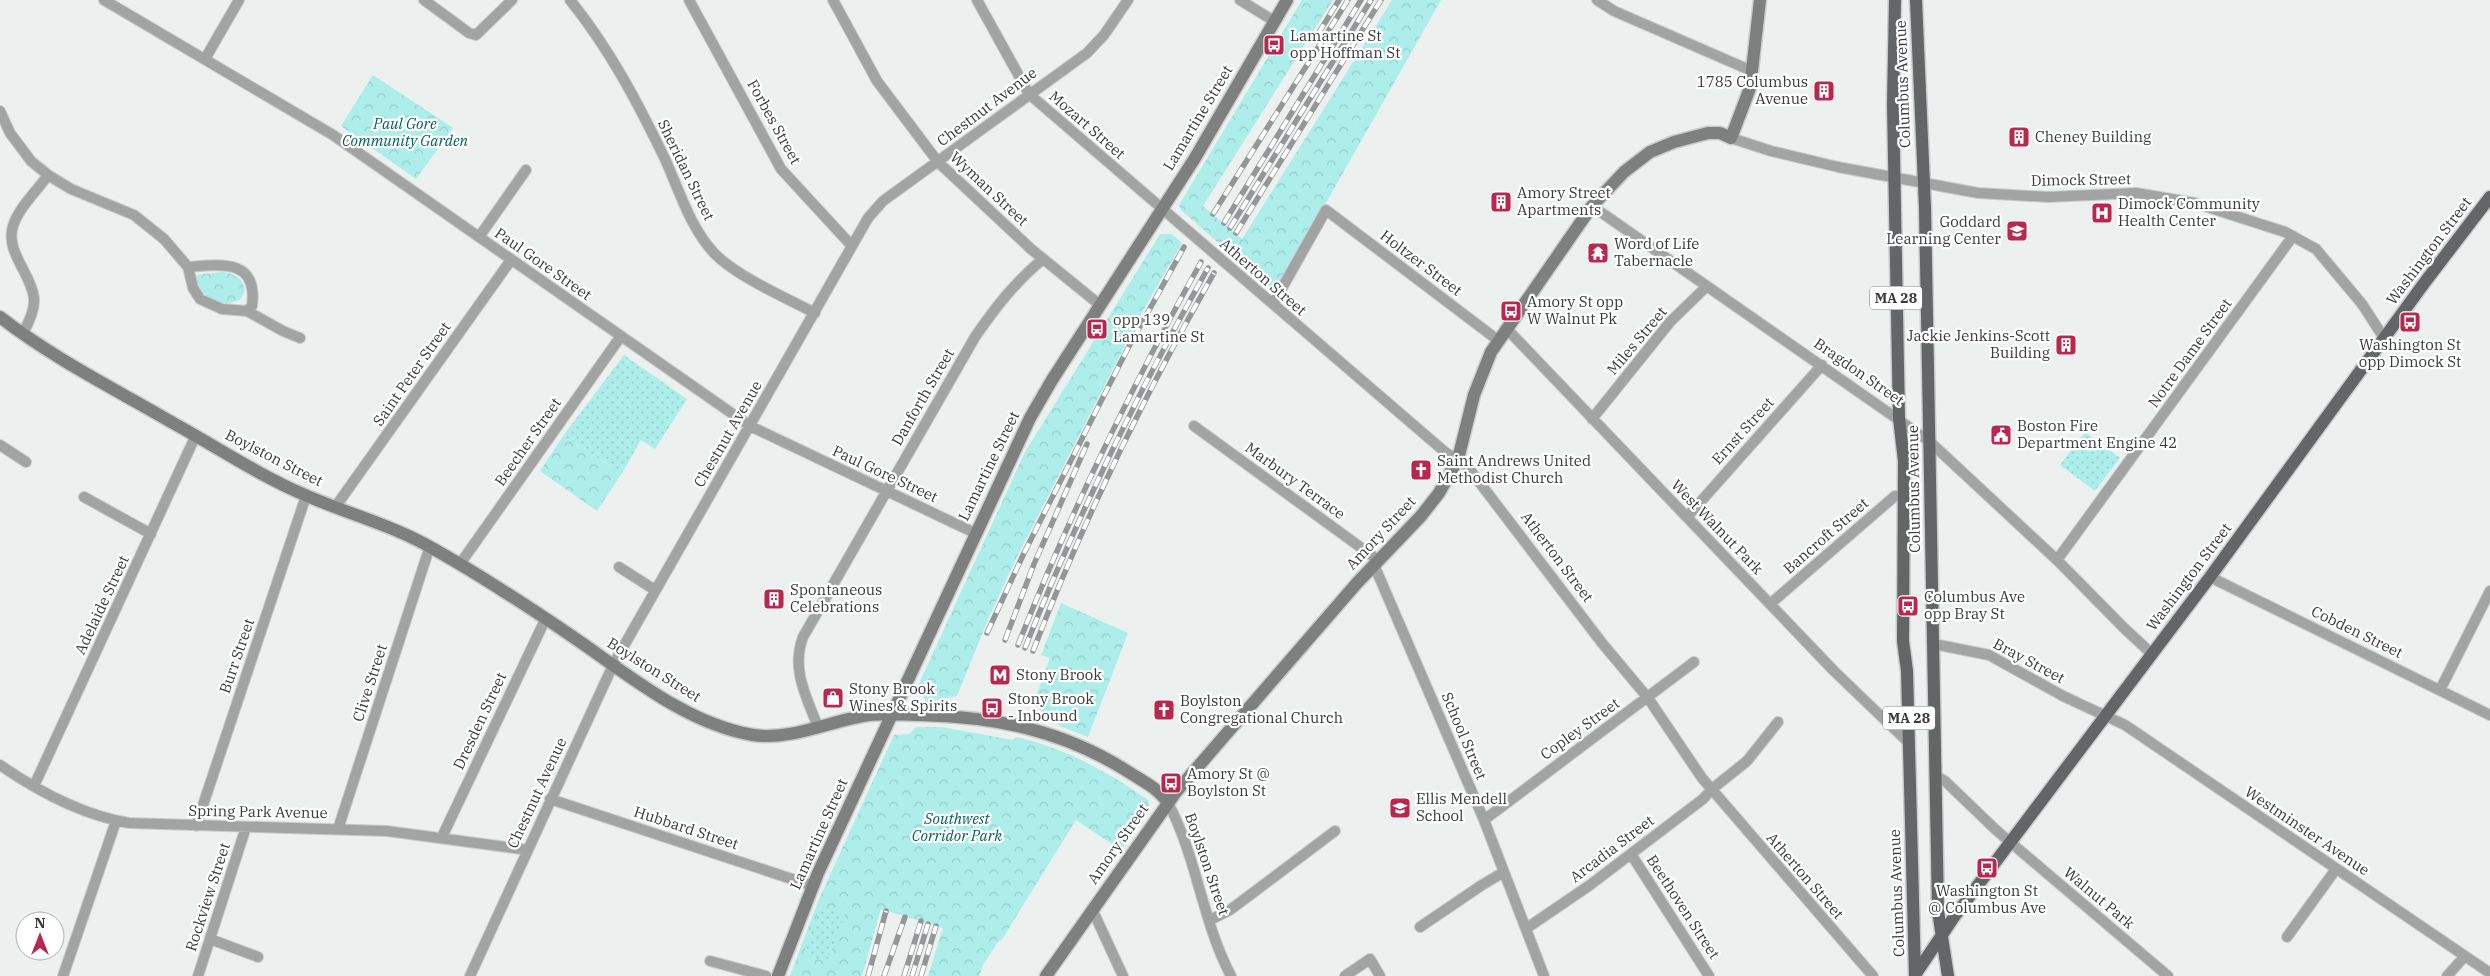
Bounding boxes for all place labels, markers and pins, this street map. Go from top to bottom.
place label: Lamartine St opp Hoffman St [1290,26,1400,62]
bus stop icon: Lamartine St opp Hoffman St [1262,33,1286,57]
place label: 1785 Columbus Avenue [1697,72,1808,108]
building icon: 1785 Columbus Avenue [1812,79,1836,103]
building icon: Cheney Building [2007,125,2031,149]
place label: Cheney Building [2035,127,2151,146]
place label: Amory Street Apartments [1517,183,1611,219]
building icon: Amory Street Apartments [1489,190,1513,214]
place label: Dimock Community Health Center [2118,194,2260,230]
hospital icon: Dimock Community Health Center [2090,201,2114,225]
place label: Goddard Learning Center [1886,212,2001,248]
school or university icon: Goddard Learning Center [2005,219,2029,243]
place label: Word of Life Tabernacle [1614,234,1699,270]
temple icon: Word of Life Tabernacle [1586,241,1610,265]
place label: Amory St opp W Walnut Pk [1527,292,1623,328]
bus stop icon: Amory St opp W Walnut Pk [1499,299,1523,323]
place label: opp 139 Lamartine St [1113,310,1205,346]
bus stop icon: Washington St opp Dimock St [2398,310,2422,334]
bus stop icon: opp 139 Lamartine St [1085,317,1109,341]
place label: Jackie Jenkins-Scott Building [1907,326,2050,362]
building icon: Jackie Jenkins-Scott Building [2054,333,2078,357]
place label: Washington St opp Dimock St [2359,335,2461,371]
place label: Boston Fire Department Engine 42 [2017,416,2177,452]
public building icon: Boston Fire Department Engine 42 [1989,423,2013,447]
place label: Saint Andrews United Methodist Church [1437,451,1591,487]
church icon: Saint Andrews United Methodist Church [1409,458,1433,482]
place label: Spontaneous Celebrations [790,580,882,616]
building icon: Spontaneous Celebrations [762,587,786,611]
place label: Columbus Ave opp Bray St [1924,587,2025,623]
bus stop icon: Columbus Ave opp Bray St [1896,594,1920,618]
metro station icon: Stony Brook [988,663,1012,687]
place label: Stony Brook [1016,665,1102,684]
place label: Stony Brook Wines & Spirits [849,679,957,715]
shop icon: Stony Brook Wines & Spirits [821,686,845,710]
place label: Stony Brook - Inbound [1008,689,1094,725]
place label: Boylston Congregational Church [1180,691,1343,727]
bus stop icon: Stony Brook - Inbound [980,696,1004,720]
church icon: Boylston Congregational Church [1152,698,1176,722]
place label: Amory St @ Boylston St [1187,764,1270,800]
bus stop icon: Amory St @ Boylston St [1159,771,1183,795]
place label: Ellis Mendell School [1416,789,1507,825]
school or university icon: Ellis Mendell School [1388,796,1412,820]
bus stop icon: Washington St @ Columbus Ave [1975,856,1999,880]
place label: Washington St @ Columbus Ave [1928,881,2046,917]

